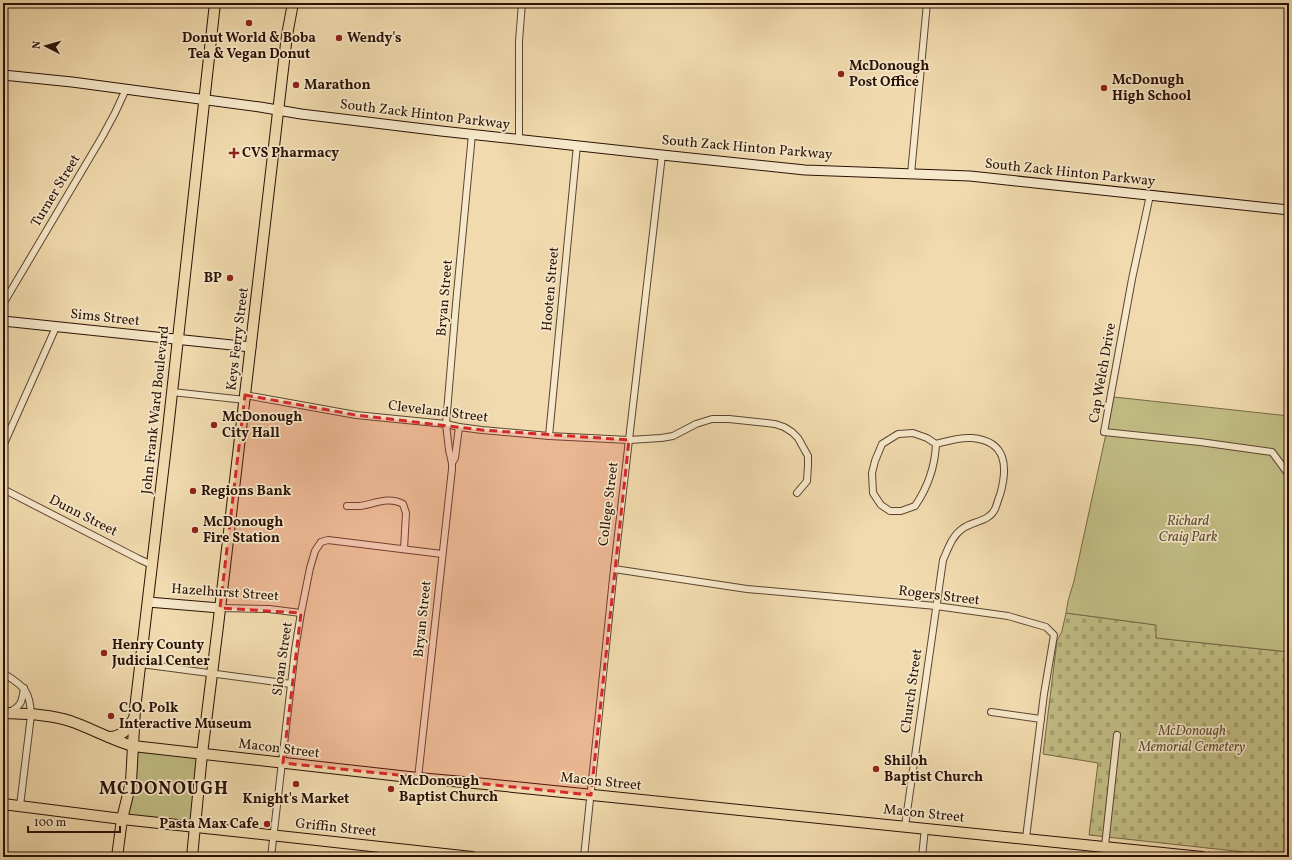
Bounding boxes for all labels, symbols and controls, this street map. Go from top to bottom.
marker: Donut World & Boba Tea & Vegan Donut [244,18,254,28]
north arrow [26,26,66,66]
place label: Donut World & Boba Tea & Vegan Donut [182,29,316,64]
place label: Wendy's [347,29,402,48]
marker: Wendy's [334,33,344,43]
text: N [30,40,45,50]
place label: McDonough Post Office [849,57,929,92]
marker: McDonough Post Office [836,69,846,79]
place label: McDonugh High School [1112,71,1191,106]
place label: Marathon [304,76,371,95]
marker: Marathon [291,80,301,90]
marker: McDonugh High School [1099,83,1109,93]
street label: South Zack Hinton Parkway [339,95,512,135]
street label: South Zack Hinton Parkway [661,131,834,165]
place label: CVS Pharmacy [242,144,339,163]
marker: CVS Pharmacy [229,148,239,158]
street label: Turner Street [27,151,85,231]
street label: South Zack Hinton Parkway [984,155,1157,191]
street label: Hooten Street [538,246,564,332]
street label: Bryan Street [432,259,458,337]
place label: BP [204,269,222,288]
marker: BP [225,273,235,283]
street label: Keys Ferry Street [222,286,254,392]
street label: Sims Street [69,305,141,331]
street label: Cap Welch Drive [1085,321,1121,425]
street label: John Frank Ward Boulevard [138,325,174,495]
street label: Cleveland Street [387,396,489,428]
place label: McDonough City Hall [222,408,302,443]
marker: McDonough City Hall [209,420,219,430]
street label: College Street [594,461,624,547]
place label: Regions Bank [201,482,292,501]
marker: Regions Bank [188,486,198,496]
street label: Dunn Street [46,491,121,541]
park label: Richard Craig Park [1159,512,1218,547]
place label: McDonough Fire Station [203,513,283,548]
marker: McDonough Fire Station [190,525,200,535]
street label: Hazelhurst Street [171,580,280,606]
street label: Bryan Street [410,580,436,658]
street label: Rogers Street [897,582,981,610]
street label: Sloan Street [268,621,298,697]
place label: Henry County Judicial Center [111,636,210,671]
marker: Henry County Judicial Center [99,648,109,658]
street label: Church Street [897,648,927,734]
place label: C.O. Polk Interactive Museum [119,699,252,734]
marker: C.O. Polk Interactive Museum [106,711,116,721]
park label: McDonough Memorial Cemetery [1138,722,1246,757]
street label: Macon Street [237,735,321,763]
place label: Shiloh Baptist Church [884,752,983,787]
marker: Shiloh Baptist Church [871,764,881,774]
street label: Macon Street [559,768,643,796]
place label: McDonough Baptist Church [399,772,498,807]
district label: MCDONOUGH [99,777,229,802]
marker: Knight's Market [291,779,301,789]
marker: McDonough Baptist Church [386,784,396,794]
place label: Knight's Market [243,790,349,809]
street label: Macon Street [882,800,966,828]
scale bar [28,808,120,834]
street label: Griffin Street [294,814,378,842]
text: 100 m [34,815,67,831]
place label: Pasta Max Cafe [159,815,259,834]
marker: Pasta Max Cafe [262,819,272,829]

